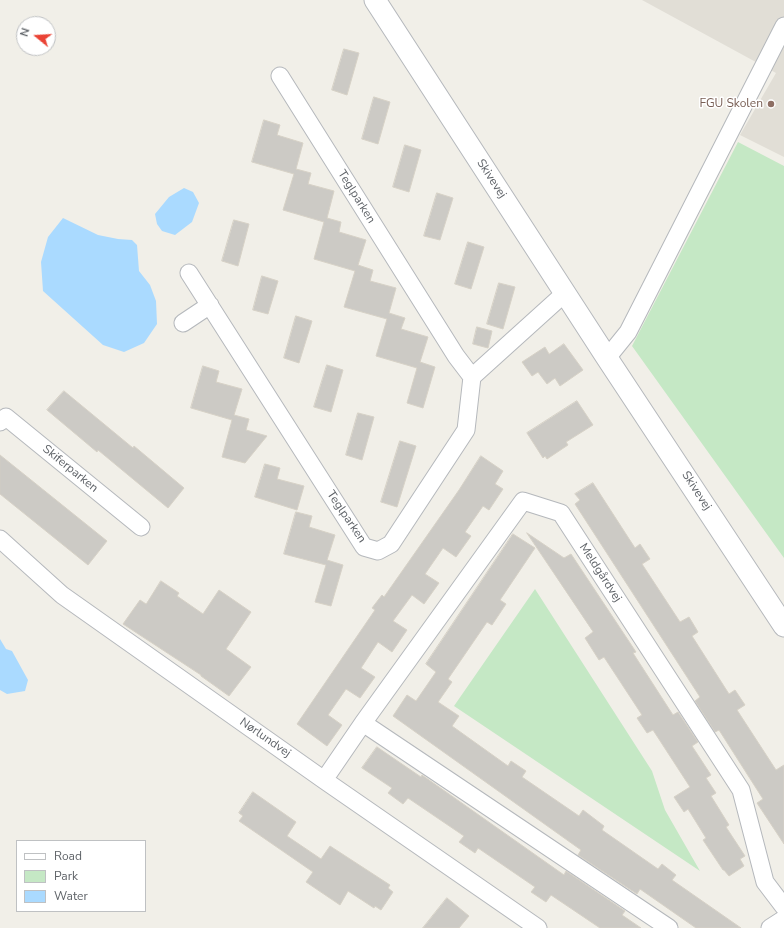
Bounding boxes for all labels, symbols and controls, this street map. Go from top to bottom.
north arrow [16,16,56,56]
text: N [17,26,33,39]
place label: FGU Skolen [700,97,763,111]
marker: FGU Skolen [766,99,776,109]
street label: Skivevej [473,157,509,201]
street label: Teglparken [334,168,378,226]
street label: Skiferparken [39,442,101,496]
street label: Skivevej [678,469,714,513]
street label: Teglparken [323,488,369,546]
street label: Meldgårdvej [576,541,624,605]
street label: Nørlundvej [237,715,293,761]
legend [16,840,146,912]
text: Road [54,848,82,864]
text: Park [54,868,78,884]
text: Water [54,888,88,904]

